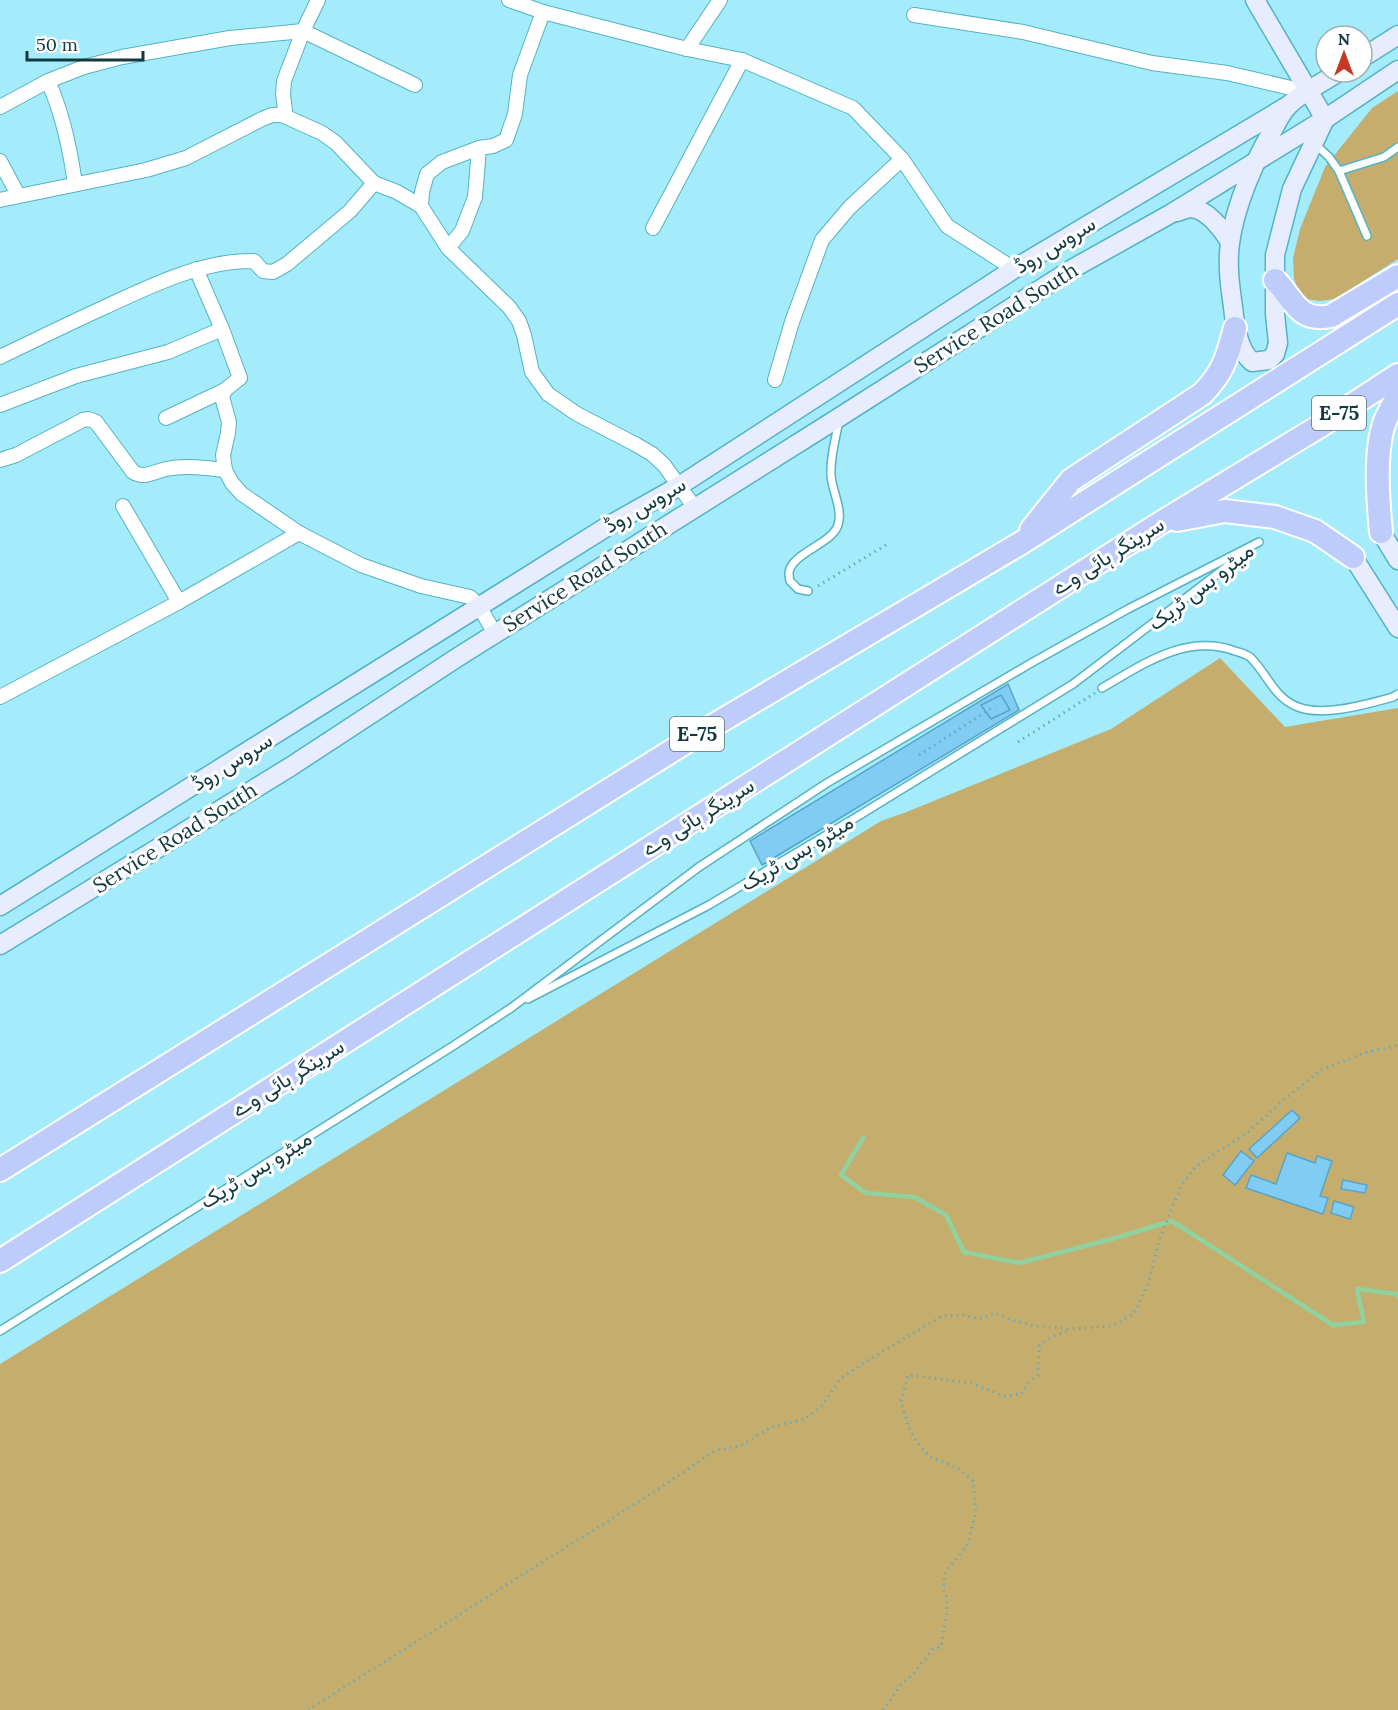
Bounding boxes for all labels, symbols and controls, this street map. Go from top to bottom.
scale bar [27,24,142,62]
north arrow [1314,24,1374,84]
text: N [1338,29,1350,49]
text: 50 m [36,33,78,56]
street label: سروس روڈ [1009,210,1100,279]
street label: Service Road South [909,256,1083,379]
road number: E-75 [1312,396,1366,430]
street label: سروس روڈ [599,470,691,539]
street label: سرینگر ہائی وے [1046,510,1169,601]
street label: Service Road South [498,515,672,638]
street label: میٹرو بس ٹریک [1142,537,1259,636]
road number: E-75 [670,717,724,751]
street label: سروس روڈ [186,726,277,797]
street label: سرینگر ہائی وے [636,771,759,862]
street label: Service Road South [88,776,262,899]
street label: میٹرو بس ٹریک [735,808,858,897]
street label: سرینگر ہائی وے [226,1032,349,1123]
street label: میٹرو بس ٹریک [195,1125,317,1215]

